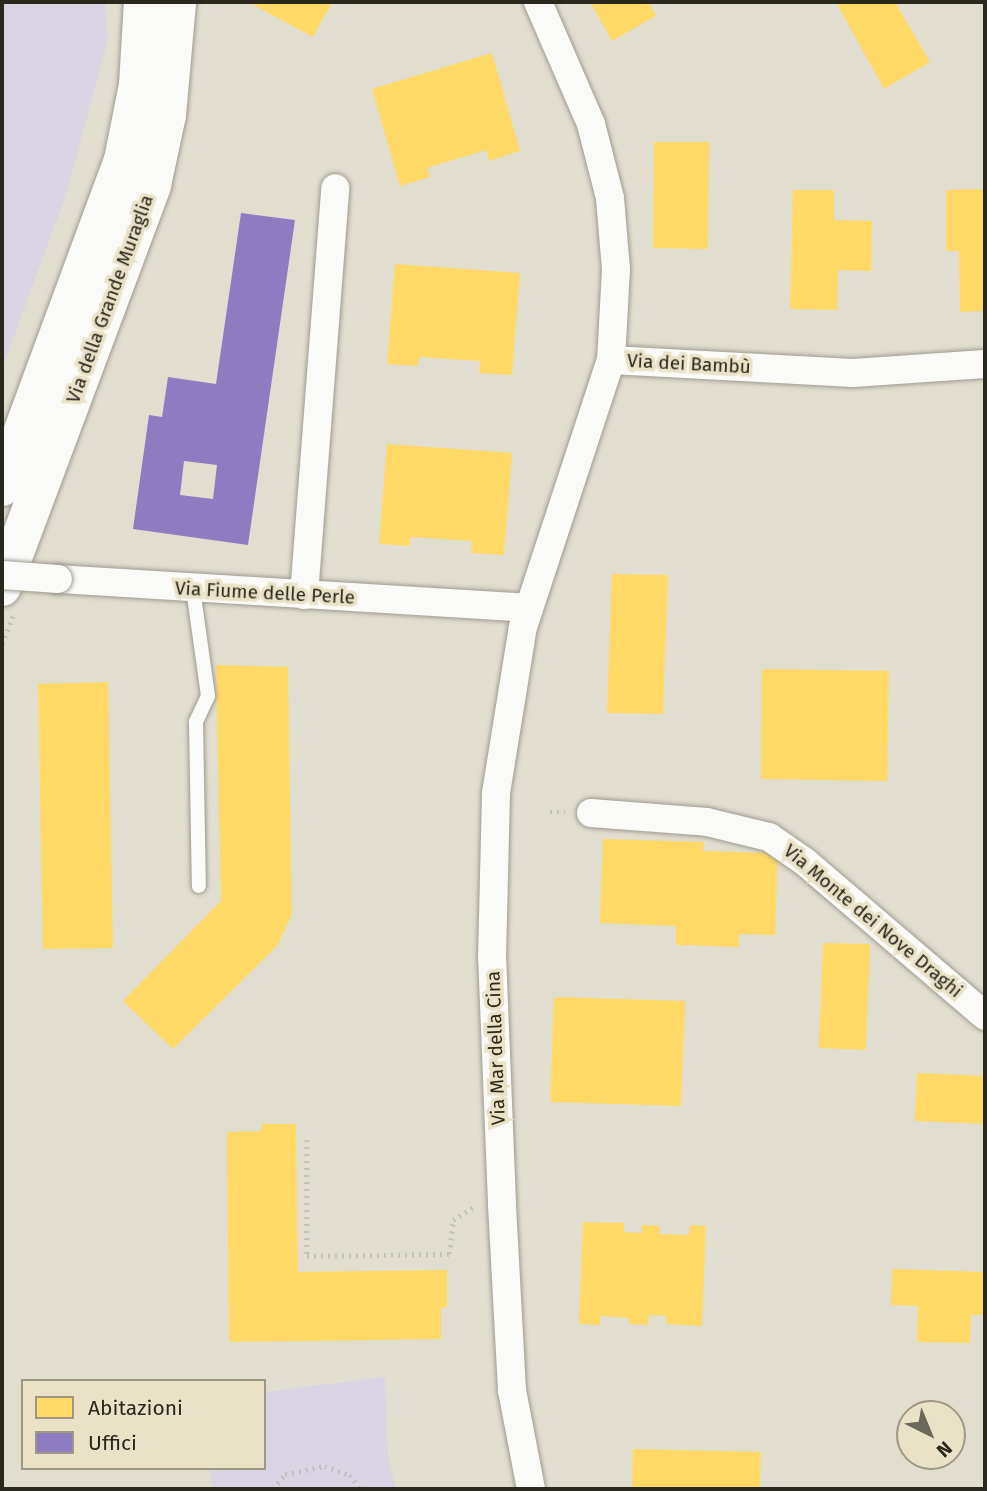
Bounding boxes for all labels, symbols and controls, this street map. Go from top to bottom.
street label: Via della Grande Muraglia [62,192,158,406]
street label: Via dei Bambù [627,349,751,379]
street label: Via Fiume delle Perle [174,577,356,609]
street label: Via Monte dei Nove Draghi [779,839,967,1003]
street label: Via Mar della Cina [482,970,510,1126]
legend [21,1379,266,1470]
text: Abitazioni [88,1395,183,1421]
north arrow [896,1400,966,1470]
text: Uffici [88,1430,137,1456]
text: N [932,1437,957,1462]

